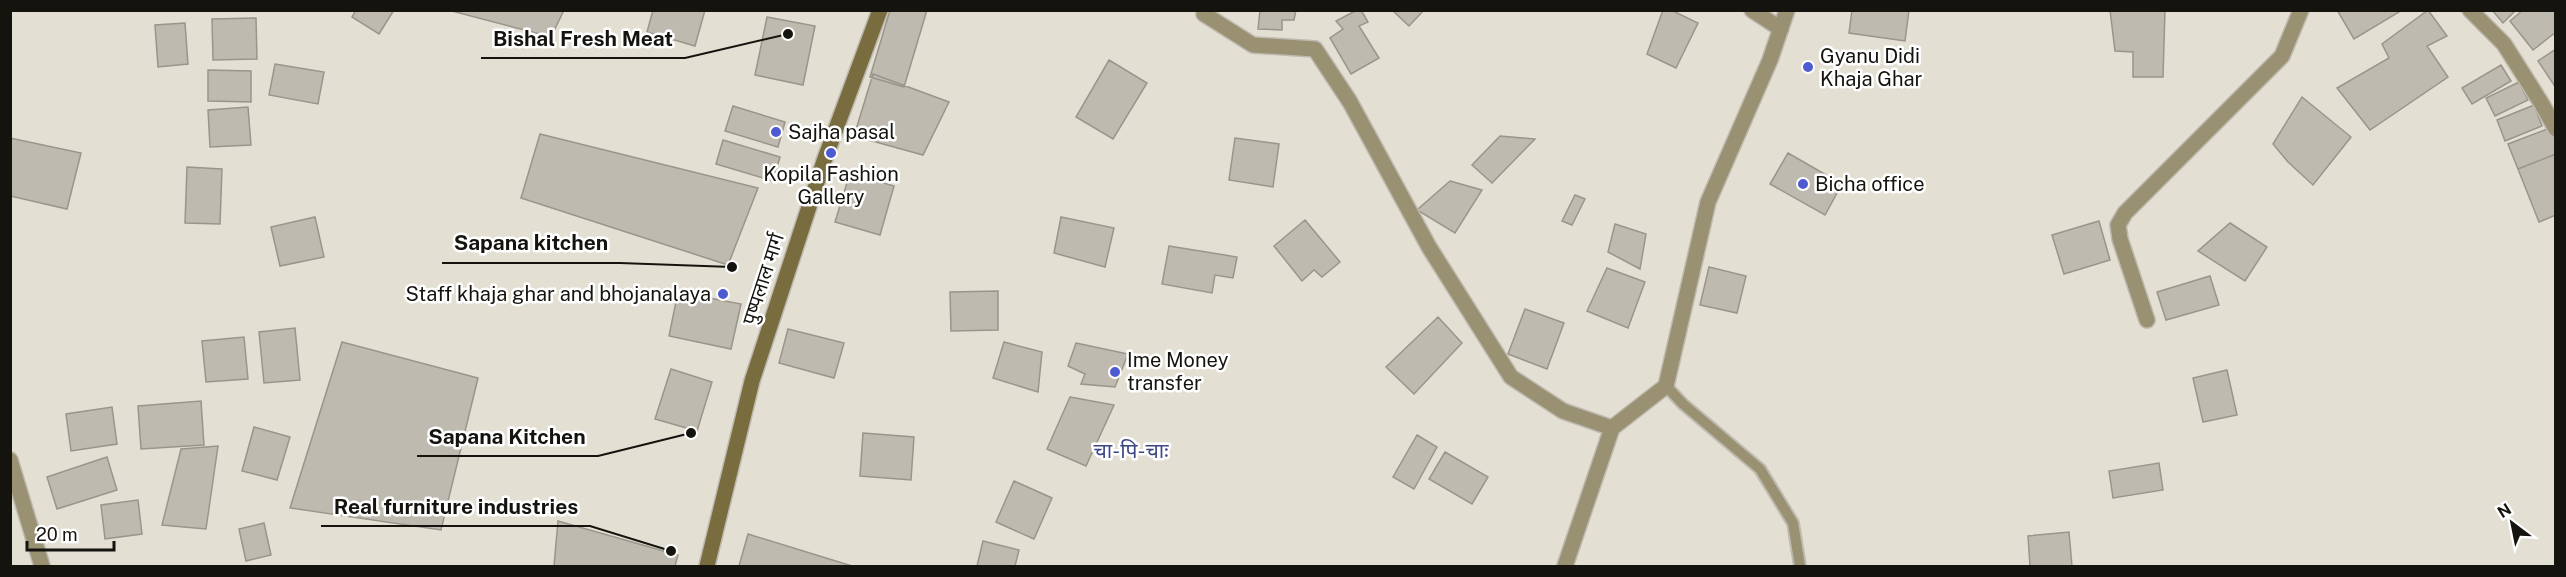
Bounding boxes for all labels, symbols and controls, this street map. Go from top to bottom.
callout: Bishal Fresh Meat [481,19,685,58]
text: Bishal Fresh Meat [493,26,673,51]
place label: Gyanu Didi Khaja Ghar [1820,44,1923,91]
marker: Gyanu Didi Khaja Ghar [1801,60,1815,74]
place label: Sajha pasal [788,120,895,144]
marker: Sajha pasal [769,125,783,139]
marker: Kopila Fashion Gallery [824,146,838,160]
place label: Kopila Fashion Gallery [763,162,899,209]
place label: Bicha office [1815,172,1924,196]
marker: Bicha office [1796,177,1810,191]
callout: Sapana kitchen [442,224,620,263]
street label: पुष्पलाल मार्ग [737,229,790,328]
text: Sapana kitchen [454,230,608,255]
place label: Staff khaja ghar and bhojanalaya [405,282,711,306]
marker: Staff khaja ghar and bhojanalaya [716,287,730,301]
place label: Ime Money transfer [1127,348,1229,395]
marker: Ime Money transfer [1108,365,1122,379]
callout: Sapana Kitchen [417,417,598,456]
text: Sapana Kitchen [428,424,586,449]
district label: चा-पि-चाः [1093,438,1169,463]
callout: Real furniture industries [321,487,590,526]
north arrow [2482,493,2542,553]
text: Real furniture industries [334,494,578,519]
text: N [2494,499,2515,522]
scale bar [27,514,114,552]
text: 20 m [36,524,78,545]

